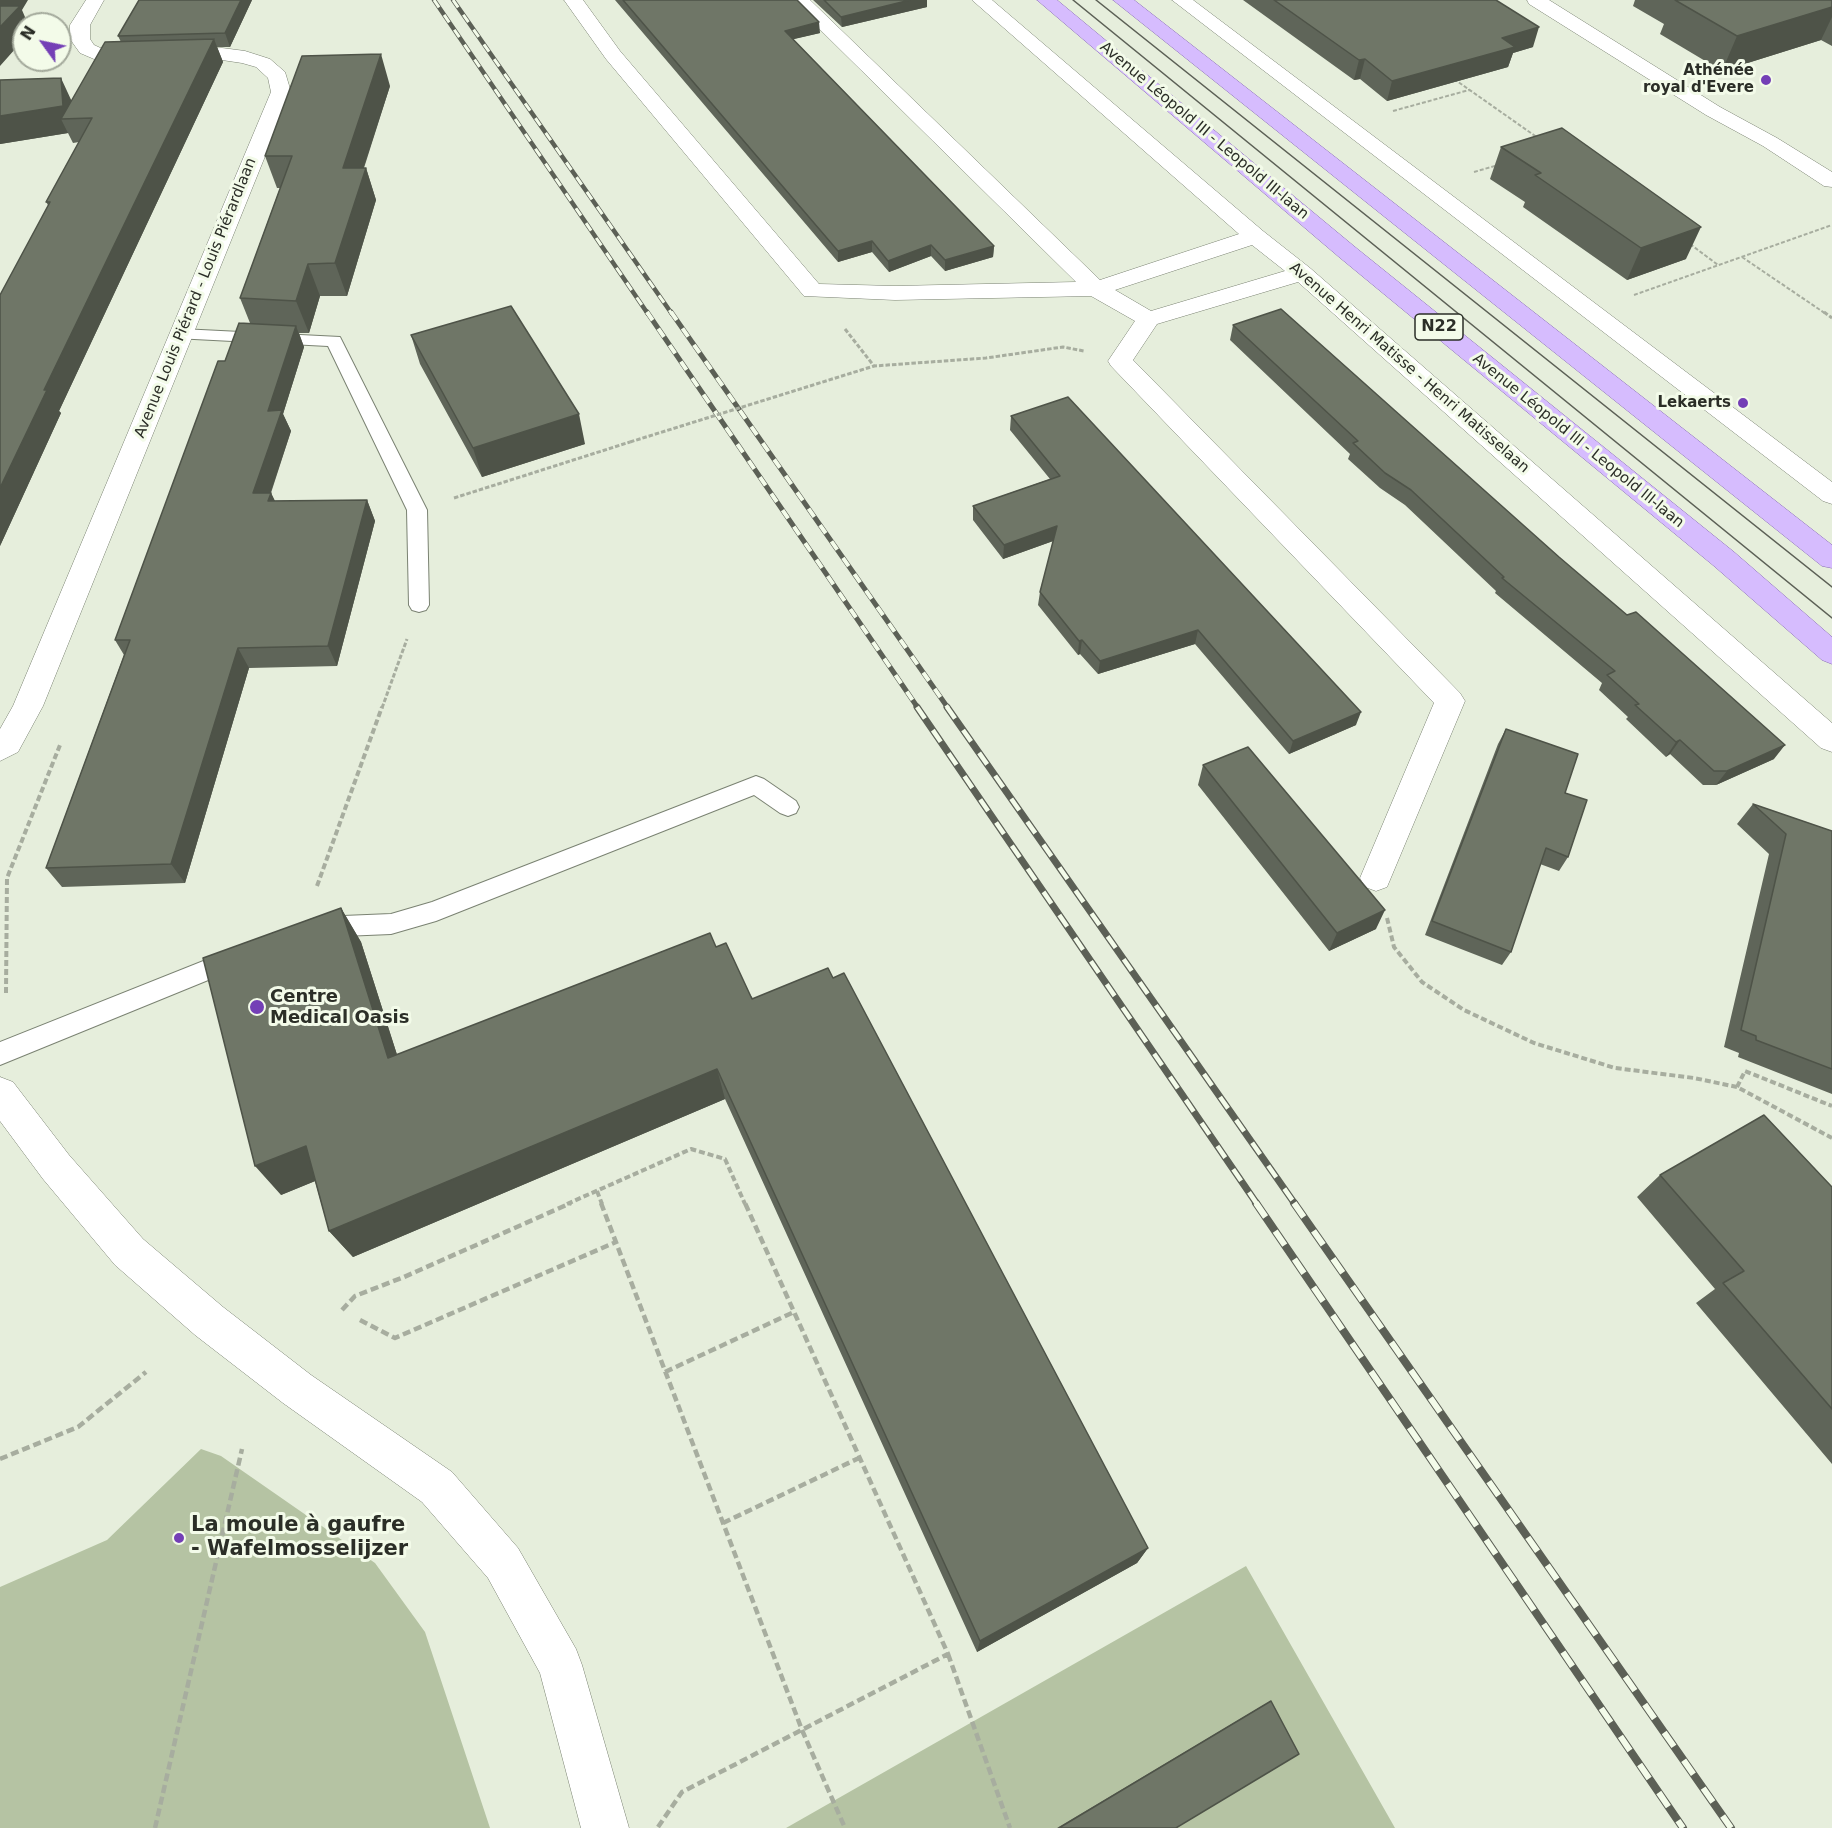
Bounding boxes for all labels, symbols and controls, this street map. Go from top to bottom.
north arrow [12,12,72,72]
text: N [17,22,40,44]
street label: Avenue Léopold III - Leopold III-laan [1096,38,1312,224]
place label: Athénée royal d'Evere [1643,62,1754,97]
marker: Athénée royal d'Evere [1759,73,1773,87]
street label: Avenue Louis Piérard - Louis Piérardlaan [131,155,261,441]
street label: Avenue Henri Matisse - Henri Matisselaan [1285,259,1533,477]
road number: N22 [1415,314,1463,340]
street label: Avenue Léopold III - Leopold III-laan [1469,350,1687,532]
place label: Lekaerts [1658,394,1731,412]
marker: Lekaerts [1736,396,1750,410]
place label: Centre Medical Oasis [270,986,409,1028]
marker: Centre Medical Oasis [248,998,266,1016]
place label: La moule à gaufre - Wafelmosselijzer [191,1513,408,1563]
marker: La moule à gaufre - Wafelmosselijzer [172,1531,186,1545]

